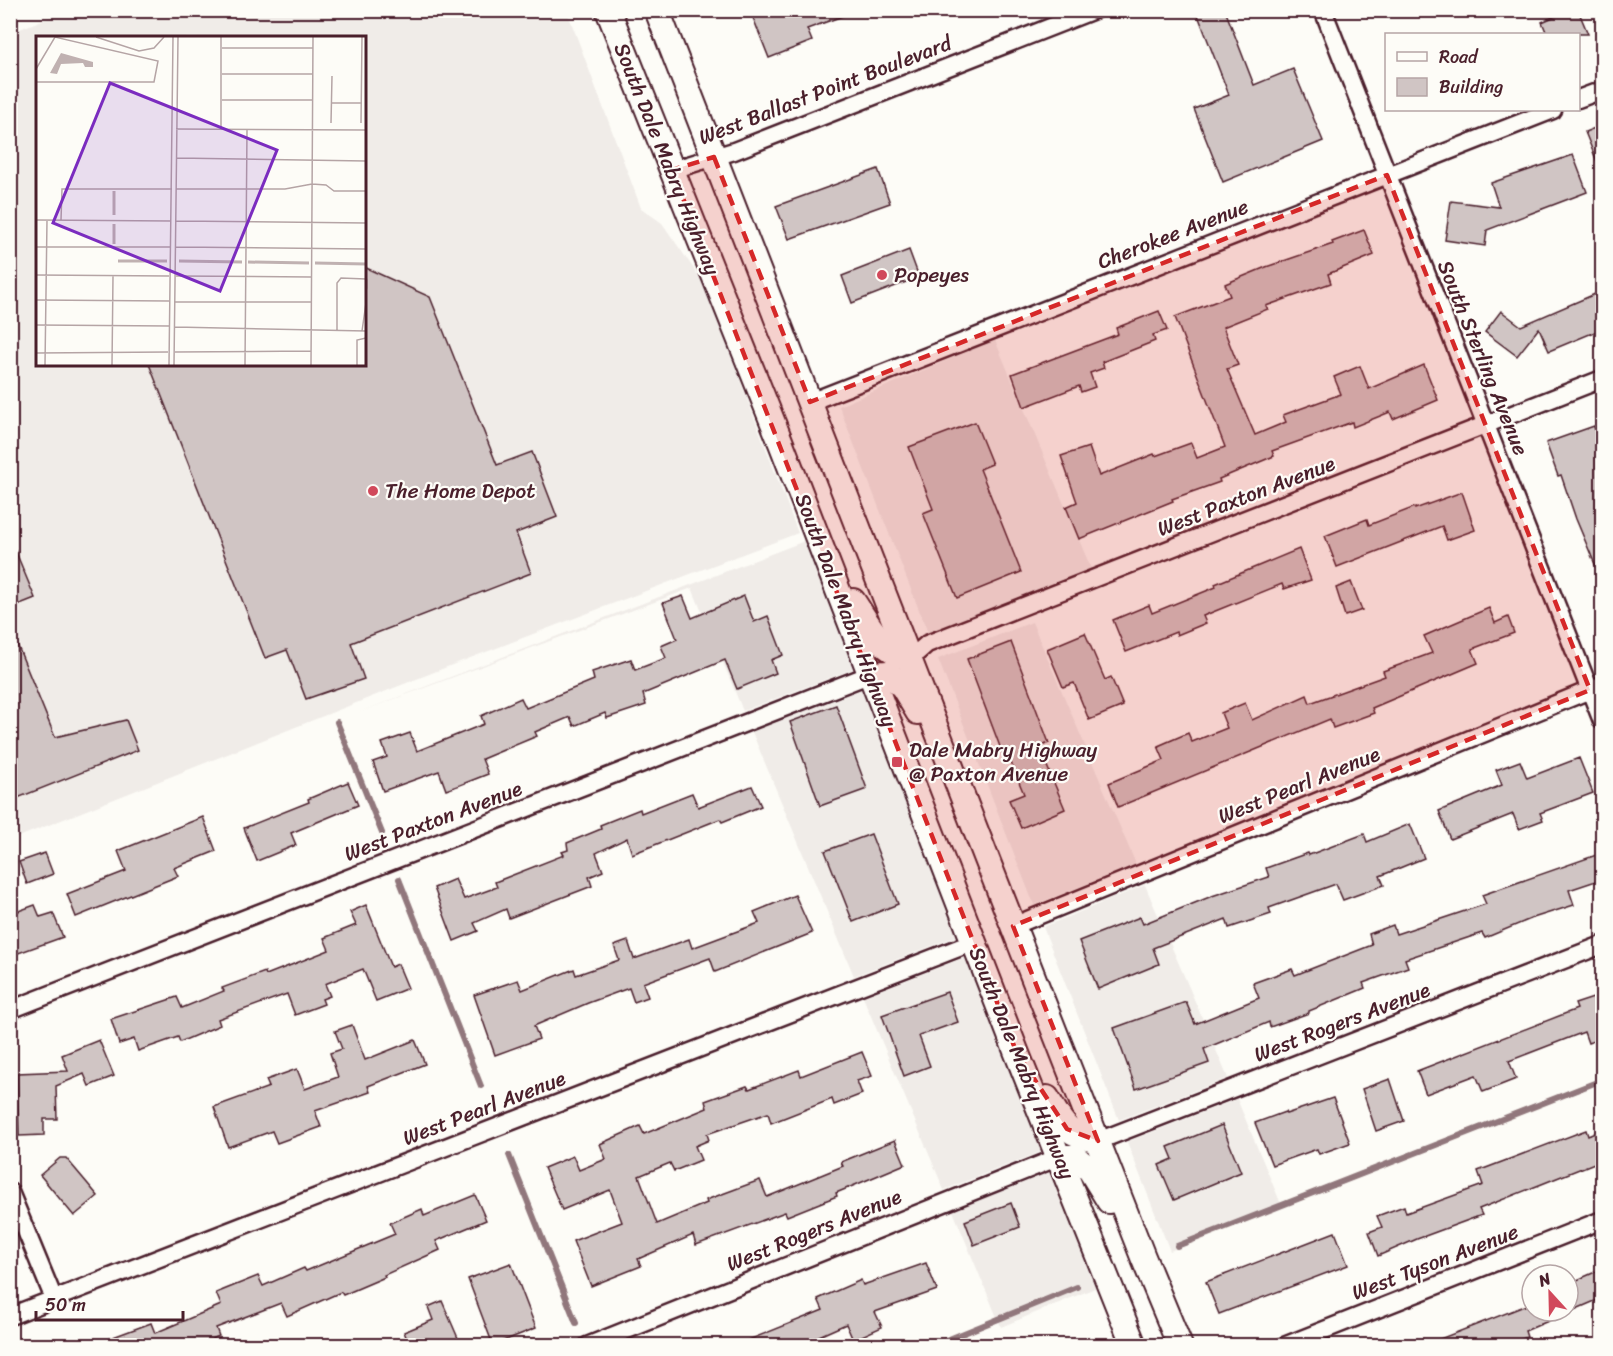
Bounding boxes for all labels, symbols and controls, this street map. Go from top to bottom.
street label: West Ballast Point Boulevard [693,23,959,156]
legend [1385,33,1580,111]
inset map [36,36,366,366]
street label: South Dale Mabry Highway [603,37,731,281]
text: Road [1439,41,1479,73]
text: Building [1439,71,1503,103]
street label: Cherokee Avenue [1092,188,1254,280]
street label: South Sterling Avenue [1426,254,1540,462]
place label: Popeyes [894,256,969,294]
marker: Popeyes [875,268,889,282]
street label: West Paxton Avenue [1151,445,1341,547]
place label: The Home Depot [385,472,535,510]
marker: The Home Depot [366,484,380,498]
street label: South Dale Mabry Highway [784,487,908,733]
place label: Dale Mabry Highway @ Paxton Avenue [909,731,1097,793]
street label: West Pearl Avenue [1212,735,1386,835]
marker: Dale Mabry Highway @ Paxton Avenue [890,755,904,769]
street label: West Paxton Avenue [338,770,528,872]
street label: South Dale Mabry Highway [958,941,1086,1185]
street label: West Rogers Avenue [1248,971,1436,1073]
street label: West Pearl Avenue [397,1059,571,1157]
street label: West Rogers Avenue [721,1178,907,1282]
street label: West Tyson Avenue [1346,1213,1524,1311]
north arrow [1520,1263,1580,1323]
text: N [1533,1264,1556,1295]
scale bar [36,1284,183,1322]
text: 50 m [45,1289,86,1321]

